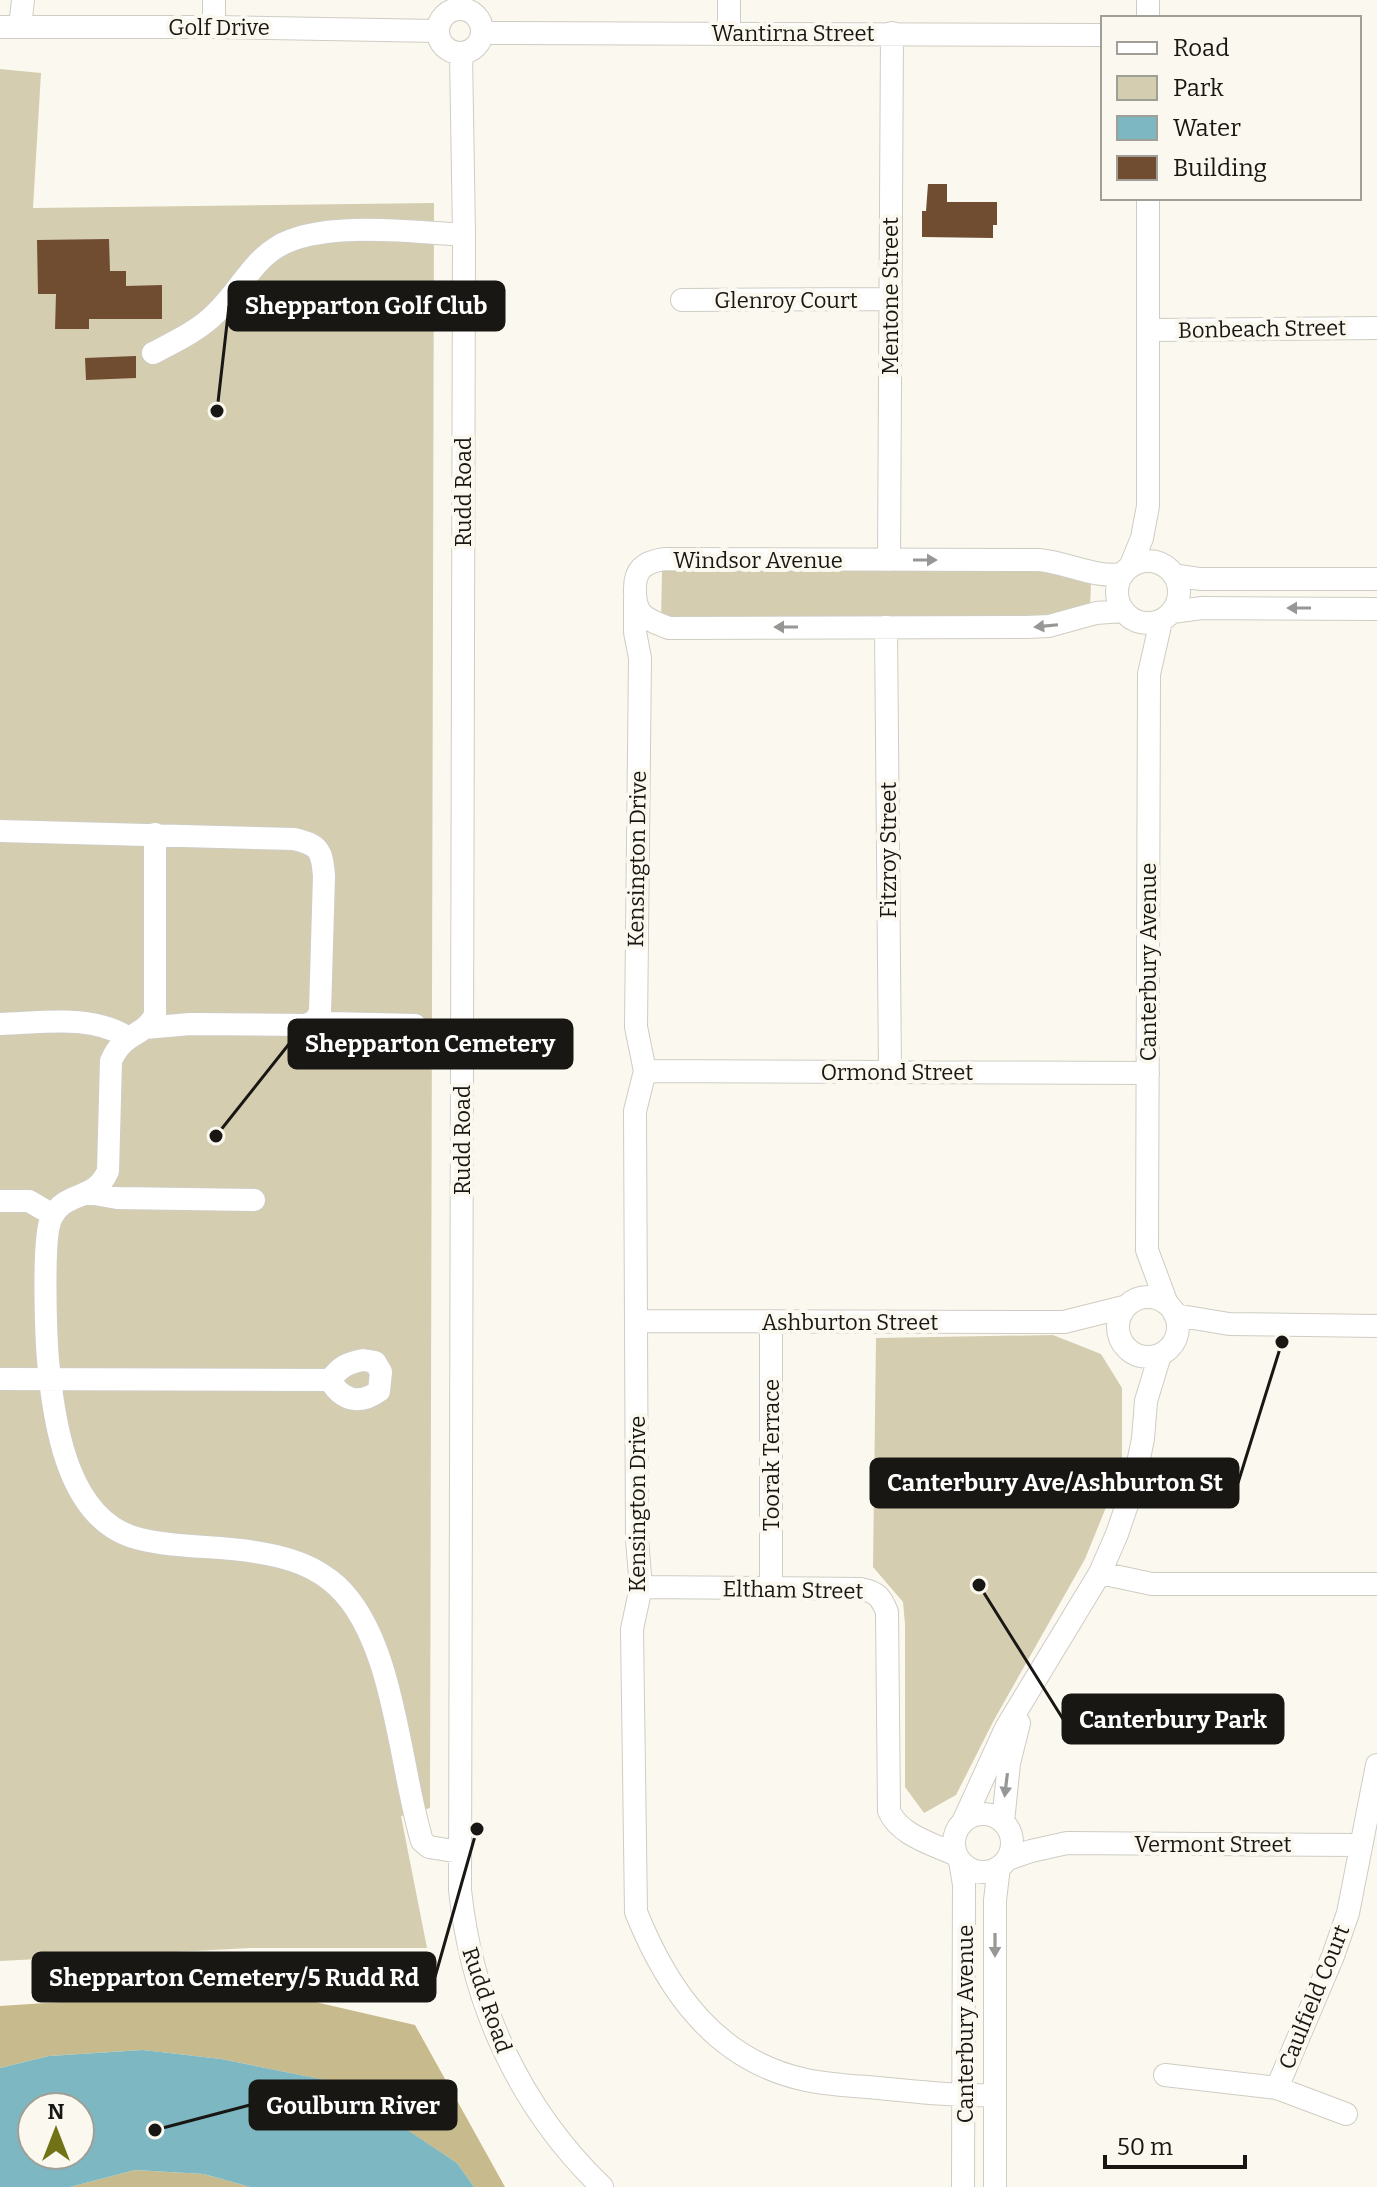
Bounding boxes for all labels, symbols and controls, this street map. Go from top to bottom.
street label: Golf Drive [168,14,270,41]
legend [1101,16,1361,200]
street label: Wantirna Street [711,20,875,47]
text: Road [1173,34,1229,62]
text: Park [1173,74,1224,102]
text: Water [1173,114,1241,142]
text: Building [1173,154,1267,182]
street label: Mentone Street [877,217,904,375]
callout: Shepparton Golf Club [229,282,504,330]
street label: Glenroy Court [714,287,858,314]
text: Shepparton Golf Club [245,292,487,320]
street label: Bonbeach Street [1178,314,1346,344]
street label: Rudd Road [450,437,477,547]
street label: Windsor Avenue [673,547,843,574]
one-way arrow [913,554,938,566]
one-way arrow [1286,602,1311,614]
one-way arrow [1033,619,1058,632]
one-way arrow [773,621,798,633]
street label: Kensington Drive [622,770,652,948]
street label: Fitzroy Street [875,782,902,918]
street label: Canterbury Avenue [1135,863,1162,1061]
callout: Shepparton Cemetery [289,1020,572,1068]
text: Shepparton Cemetery [305,1030,556,1058]
street label: Ormond Street [821,1059,973,1086]
street label: Rudd Road [449,1085,476,1195]
street label: Ashburton Street [762,1309,938,1336]
street label: Toorak Terrace [758,1379,785,1531]
street label: Kensington Drive [624,1416,651,1592]
callout: Canterbury Ave/Ashburton St [871,1459,1238,1507]
text: Canterbury Ave/Ashburton St [887,1469,1223,1497]
street label: Eltham Street [722,1575,864,1605]
callout: Canterbury Park [1063,1695,1283,1743]
text: Canterbury Park [1079,1706,1268,1734]
one-way arrow [999,1773,1012,1798]
street label: Vermont Street [1134,1831,1292,1858]
street label: Caulfield Court [1273,1921,1355,2073]
street label: Canterbury Avenue [952,1925,979,2123]
one-way arrow [989,1933,1001,1958]
street label: Rudd Road [456,1944,518,2056]
callout: Shepparton Cemetery/5 Rudd Rd [33,1953,435,2001]
text: Shepparton Cemetery/5 Rudd Rd [49,1964,420,1992]
callout: Goulburn River [250,2081,456,2129]
north arrow [16,2091,96,2171]
text: Goulburn River [266,2092,440,2120]
text: N [48,2098,65,2125]
scale bar [1105,2119,1245,2169]
text: 50 m [1117,2133,1173,2161]

